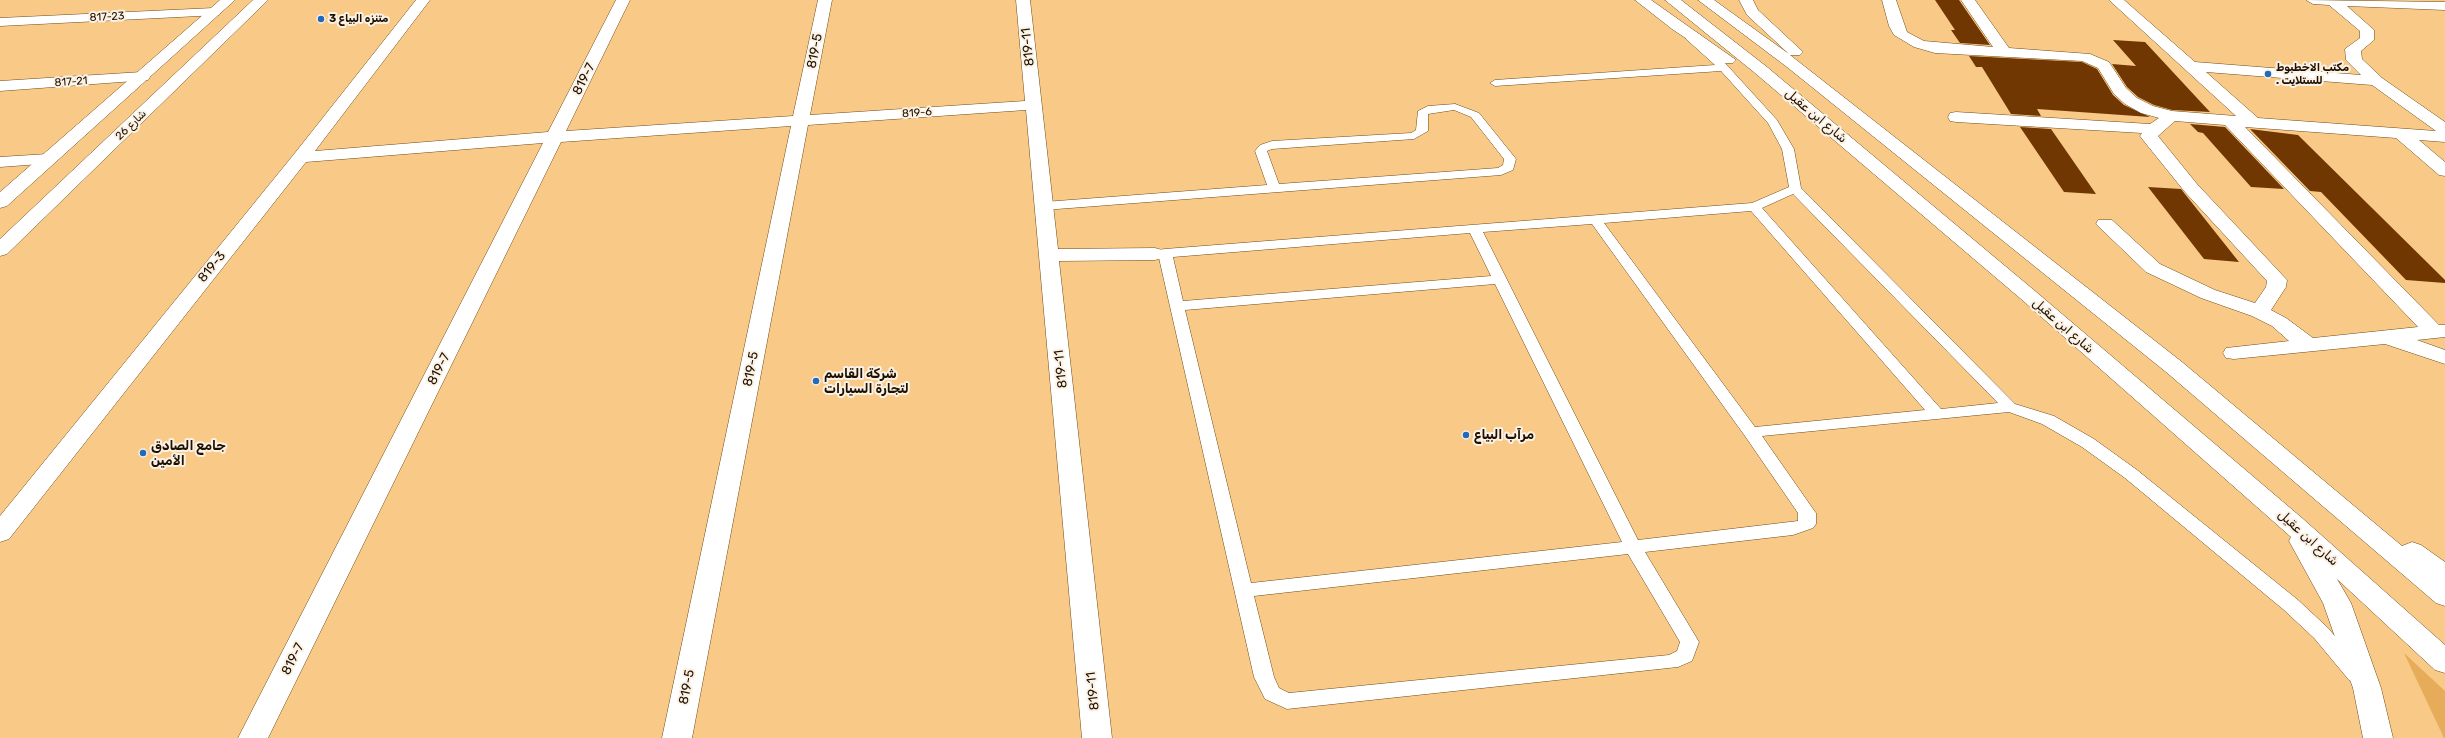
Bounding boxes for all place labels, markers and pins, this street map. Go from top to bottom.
place label: متنزه البياع 3 [329,12,389,26]
marker: متنزه البياع 3 [316,14,326,24]
place label: مكتب الاخطبوط . للستلايت [2276,61,2349,87]
marker: مكتب الاخطبوط . للستلايت [2263,69,2273,79]
place label: شركة القاسم لتجارة السيارات [824,366,909,397]
marker: شركة القاسم لتجارة السيارات [811,376,821,386]
place label: مرآب البياع [1474,427,1534,443]
marker: مرآب البياع [1461,430,1471,440]
place label: جامع الصادق الأمين [151,438,226,469]
marker: جامع الصادق الأمين [138,448,148,458]

